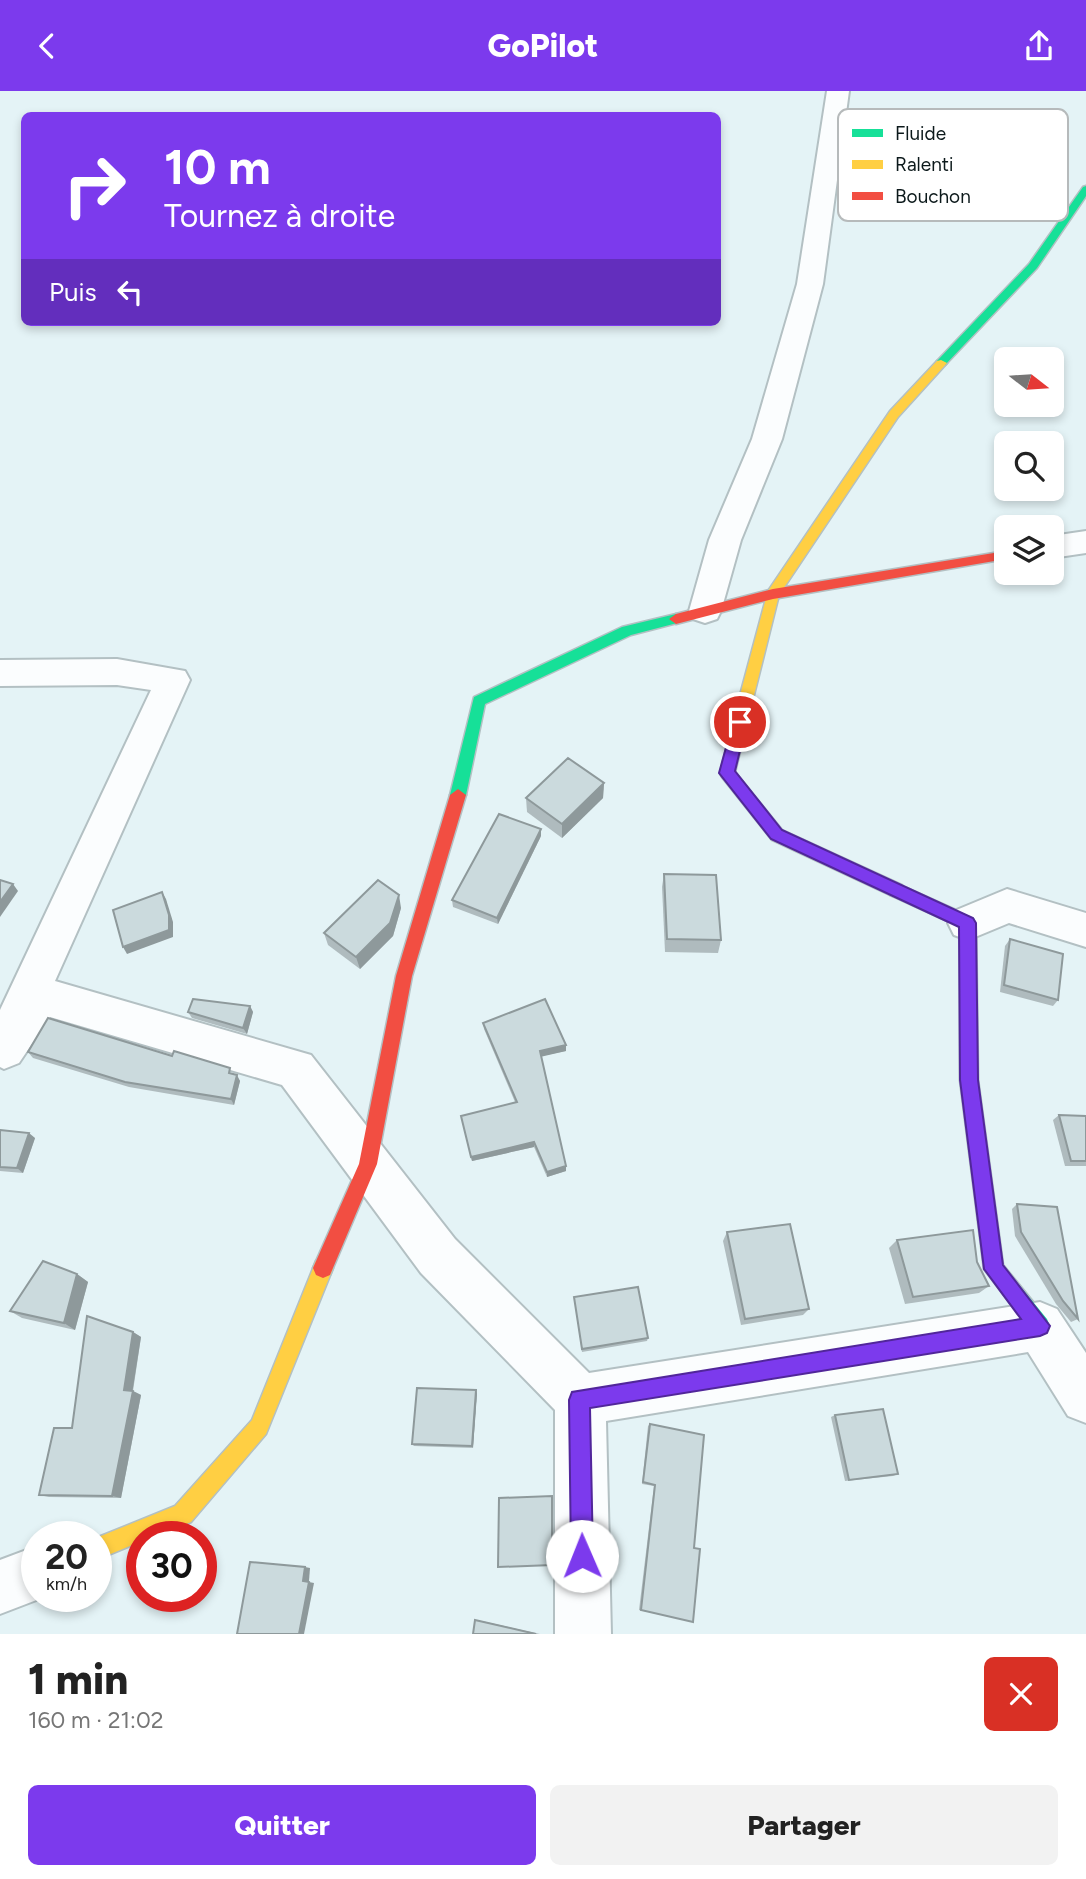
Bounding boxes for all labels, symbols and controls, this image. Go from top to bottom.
icon: back [28,27,66,65]
text: GoPilot [488,27,598,65]
icon: share [1020,27,1058,65]
legend [838,109,1068,221]
text: Fluide [895,122,946,145]
text: 10 m [164,137,271,196]
icon: right [49,140,140,231]
text: Ralenti [895,153,953,176]
text: Bouchon [895,185,971,208]
text: Tournez à droite [164,197,395,235]
icon: left [111,273,149,311]
text: Puis [49,276,97,308]
north arrow [994,347,1064,417]
map controls [994,347,1064,585]
button: search [994,431,1064,501]
button: layers [994,515,1064,585]
pin [710,692,770,752]
icon: arrive [721,703,759,741]
position arrow [545,1519,619,1593]
speed limit sign: 30 [126,1521,217,1612]
text: 20 [45,1536,88,1578]
text: km/h [46,1573,87,1595]
text: 1 min [28,1654,128,1705]
button: close [984,1657,1058,1731]
text: 160 m · 21:02 [28,1706,164,1734]
button: Quitter [28,1785,536,1865]
button: Partager [550,1785,1058,1865]

